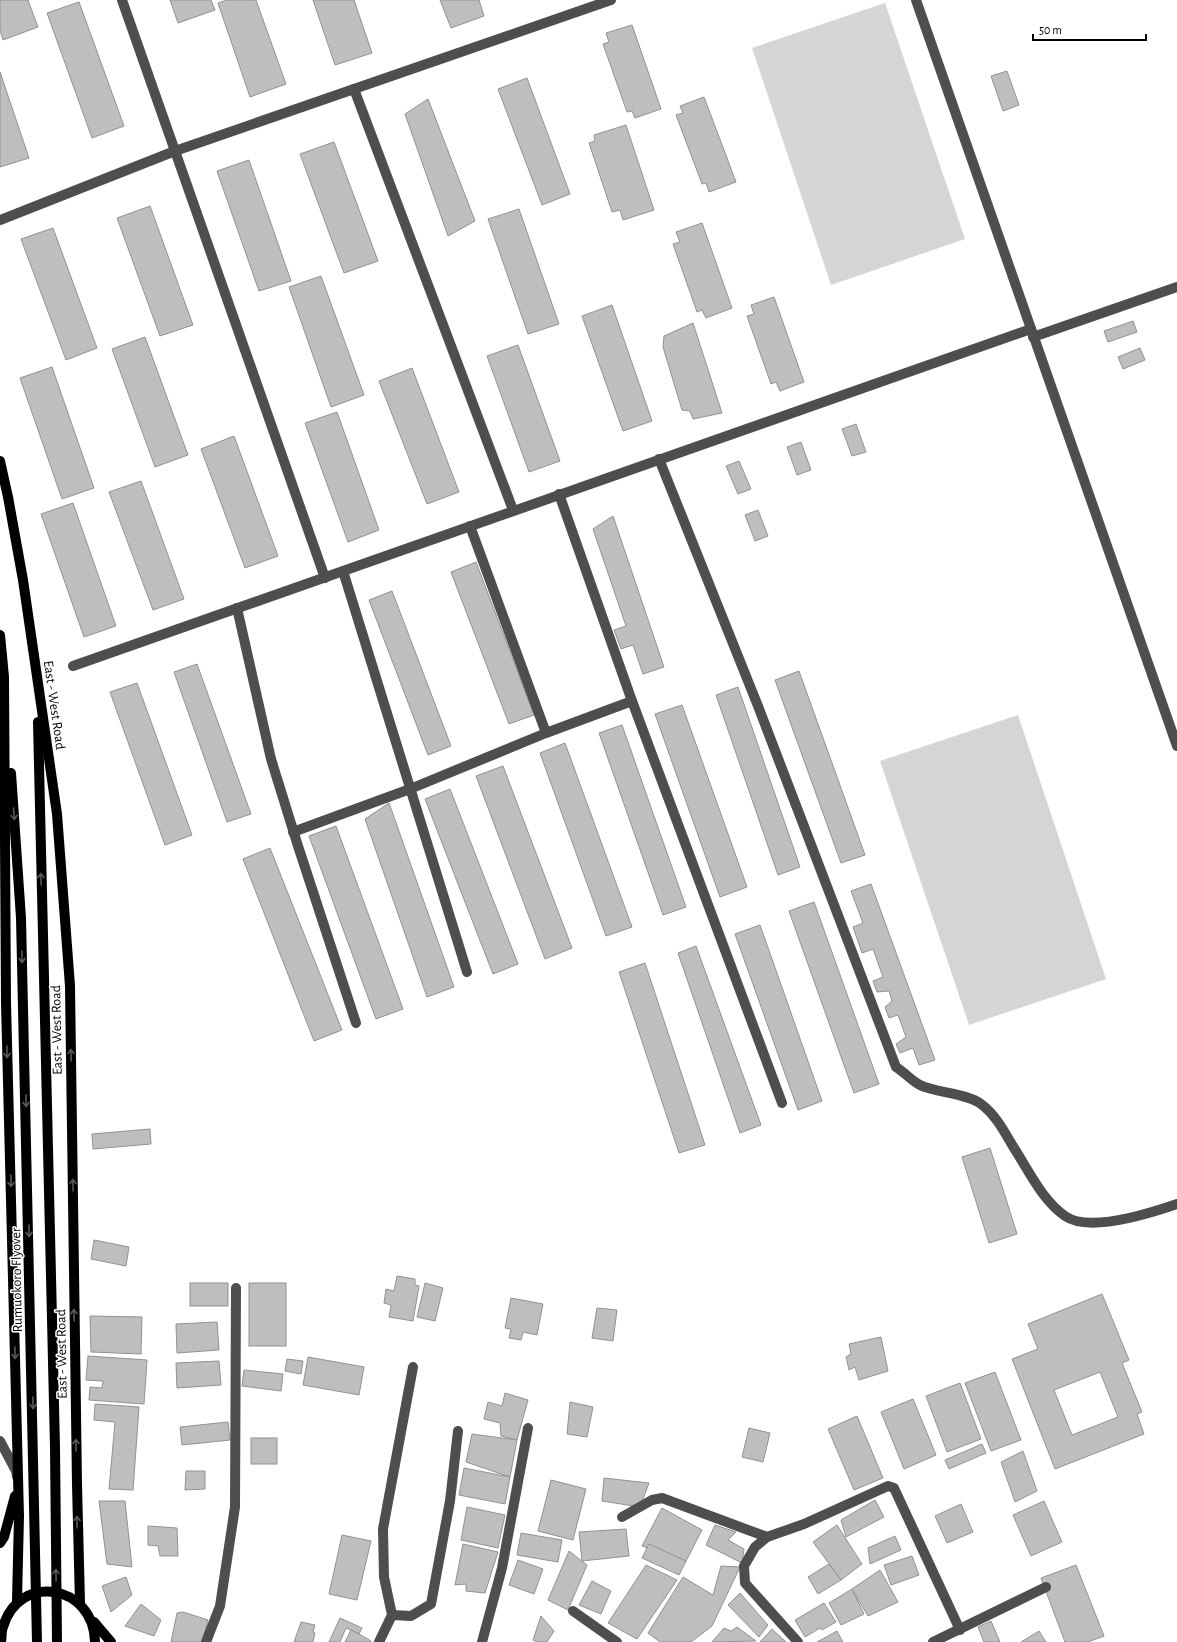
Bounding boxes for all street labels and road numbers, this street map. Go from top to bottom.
street label: East - West Road [41,660,67,751]
street label: East - West Road [49,985,65,1075]
street label: Rumuokoro Flyover [9,1227,25,1333]
street label: East - West Road [54,1309,70,1399]

